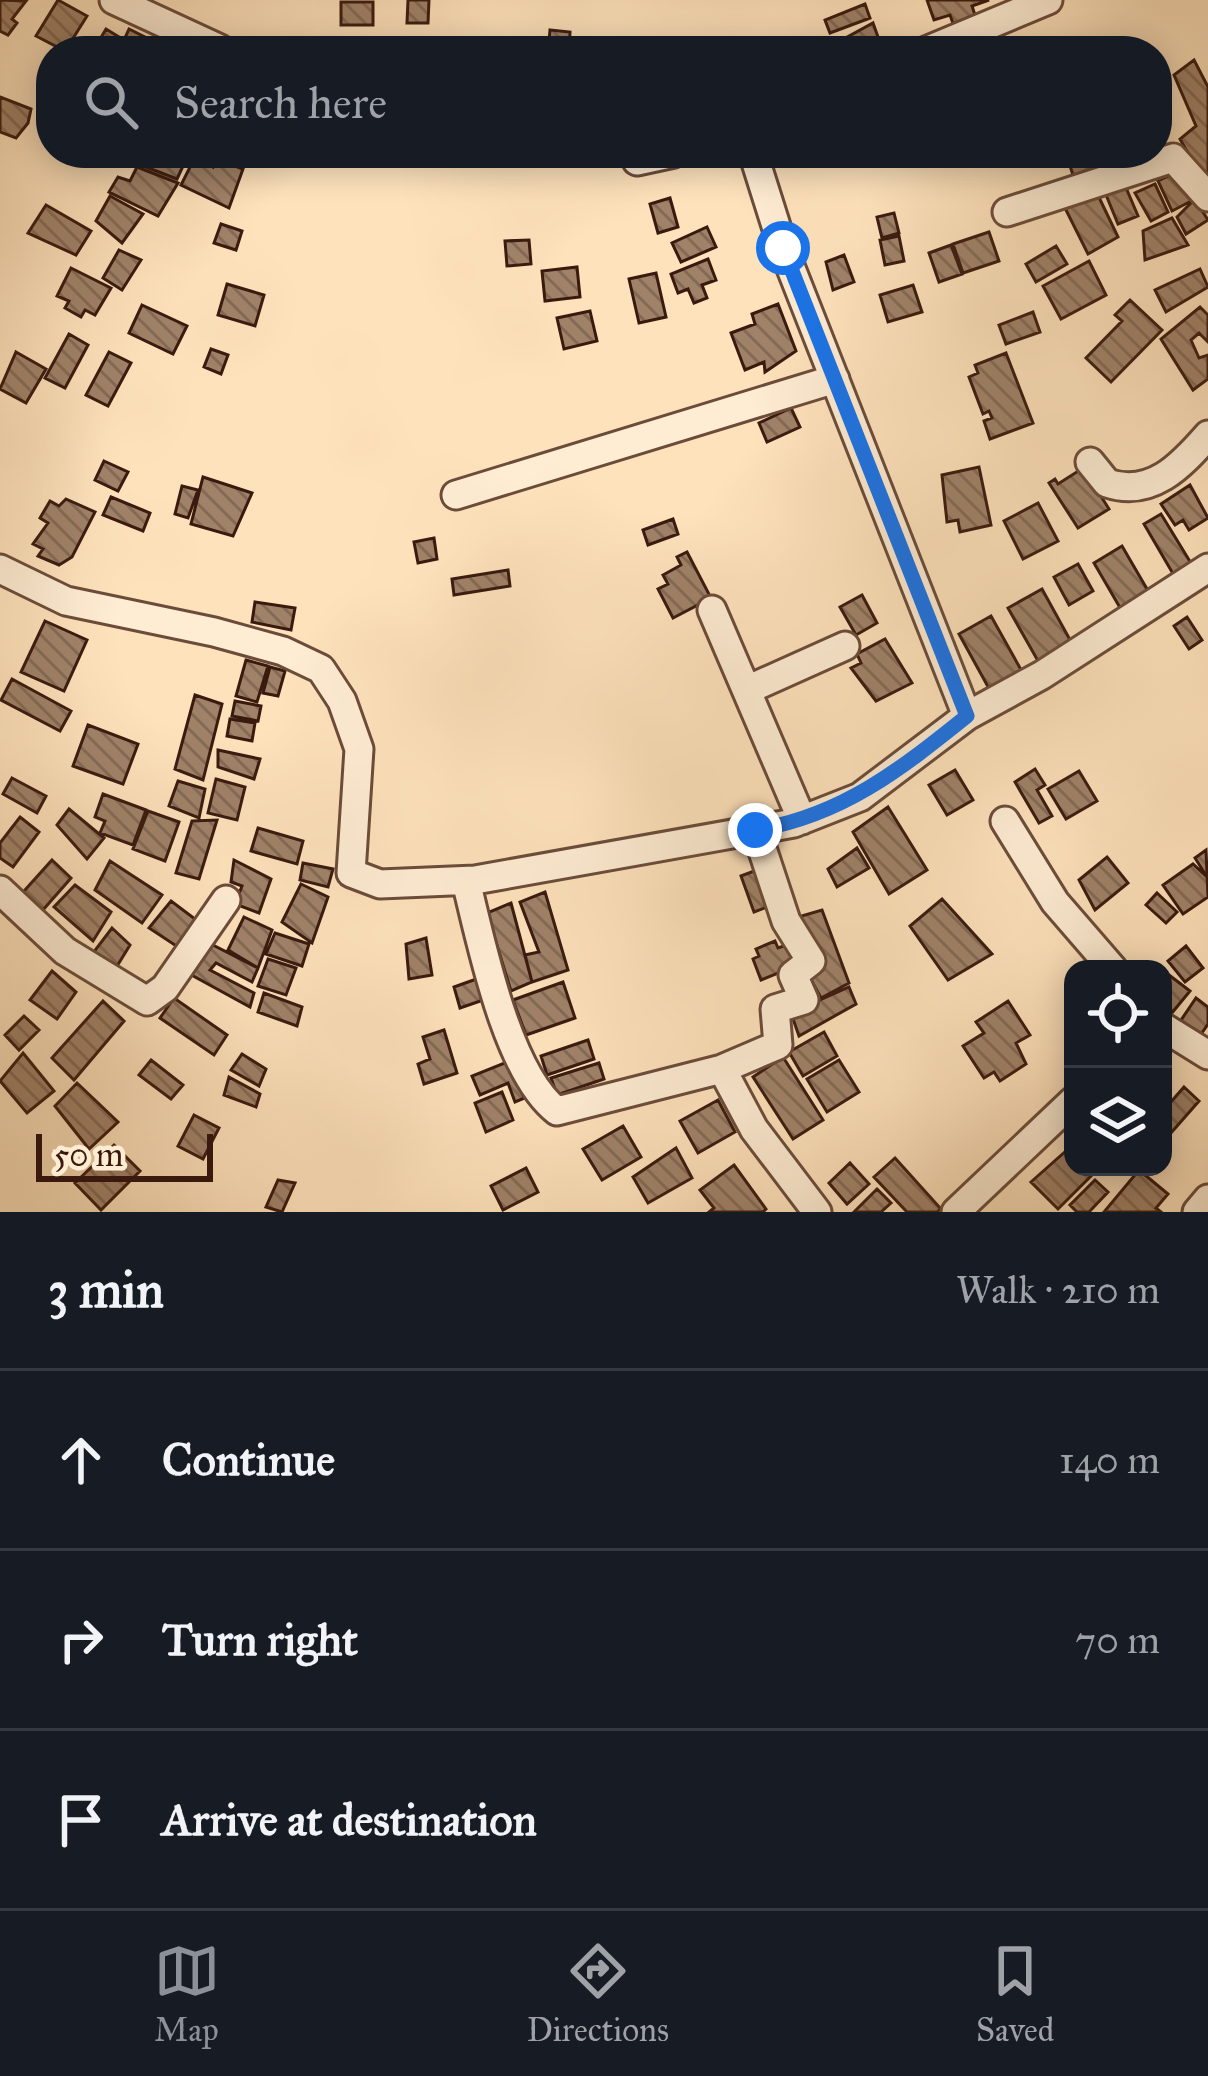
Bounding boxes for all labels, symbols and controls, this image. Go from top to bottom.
search box [36,36,1172,168]
icon: search [78,69,144,135]
text: Search here [174,75,387,130]
route start [756,221,810,275]
route end [728,803,782,857]
map controls [1064,960,1172,1176]
button: locate [1064,960,1172,1068]
button: layers [1064,1068,1172,1176]
scale bar [36,1128,213,1181]
text: 50 m [54,1135,123,1175]
text: 3 min [48,1259,164,1321]
text: Walk · 210 m [956,1266,1160,1314]
icon: ahead [48,1427,114,1493]
text: Continue [162,1432,335,1487]
text: 140 m [1059,1436,1160,1484]
icon: right [48,1607,114,1673]
text: Turn right [162,1612,358,1667]
text: 70 m [1075,1616,1160,1664]
icon: arrive [48,1787,114,1853]
text: Arrive at destination [162,1792,537,1847]
tab: Map [154,1938,220,2050]
tab: Directions [527,1938,669,2050]
tab: Saved [976,1938,1054,2050]

